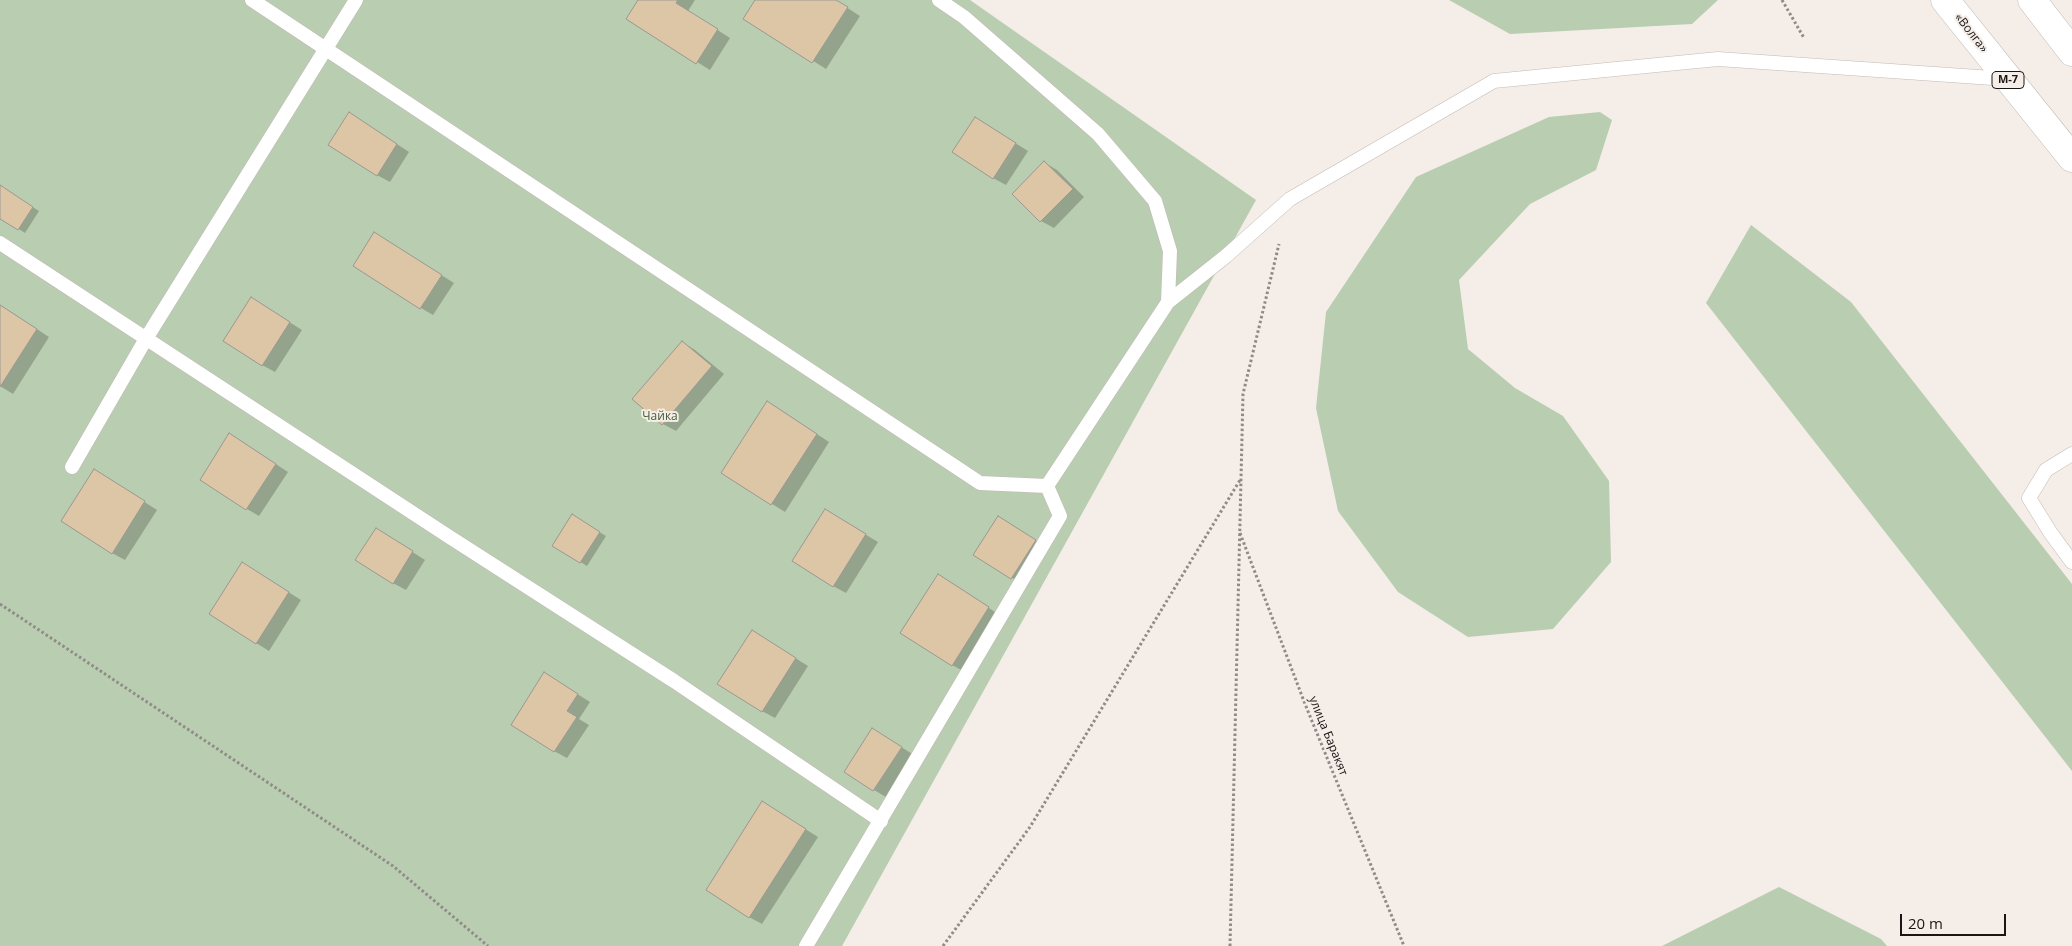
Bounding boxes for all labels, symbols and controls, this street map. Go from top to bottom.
street label: «Волга» [1951,11,1991,55]
road number: М-7 [1992,72,2024,88]
park label: Чайка [642,410,678,424]
street label: улица Баракят [1306,694,1350,778]
scale bar [1902,904,2008,936]
text: 20 m [1908,913,1943,933]

